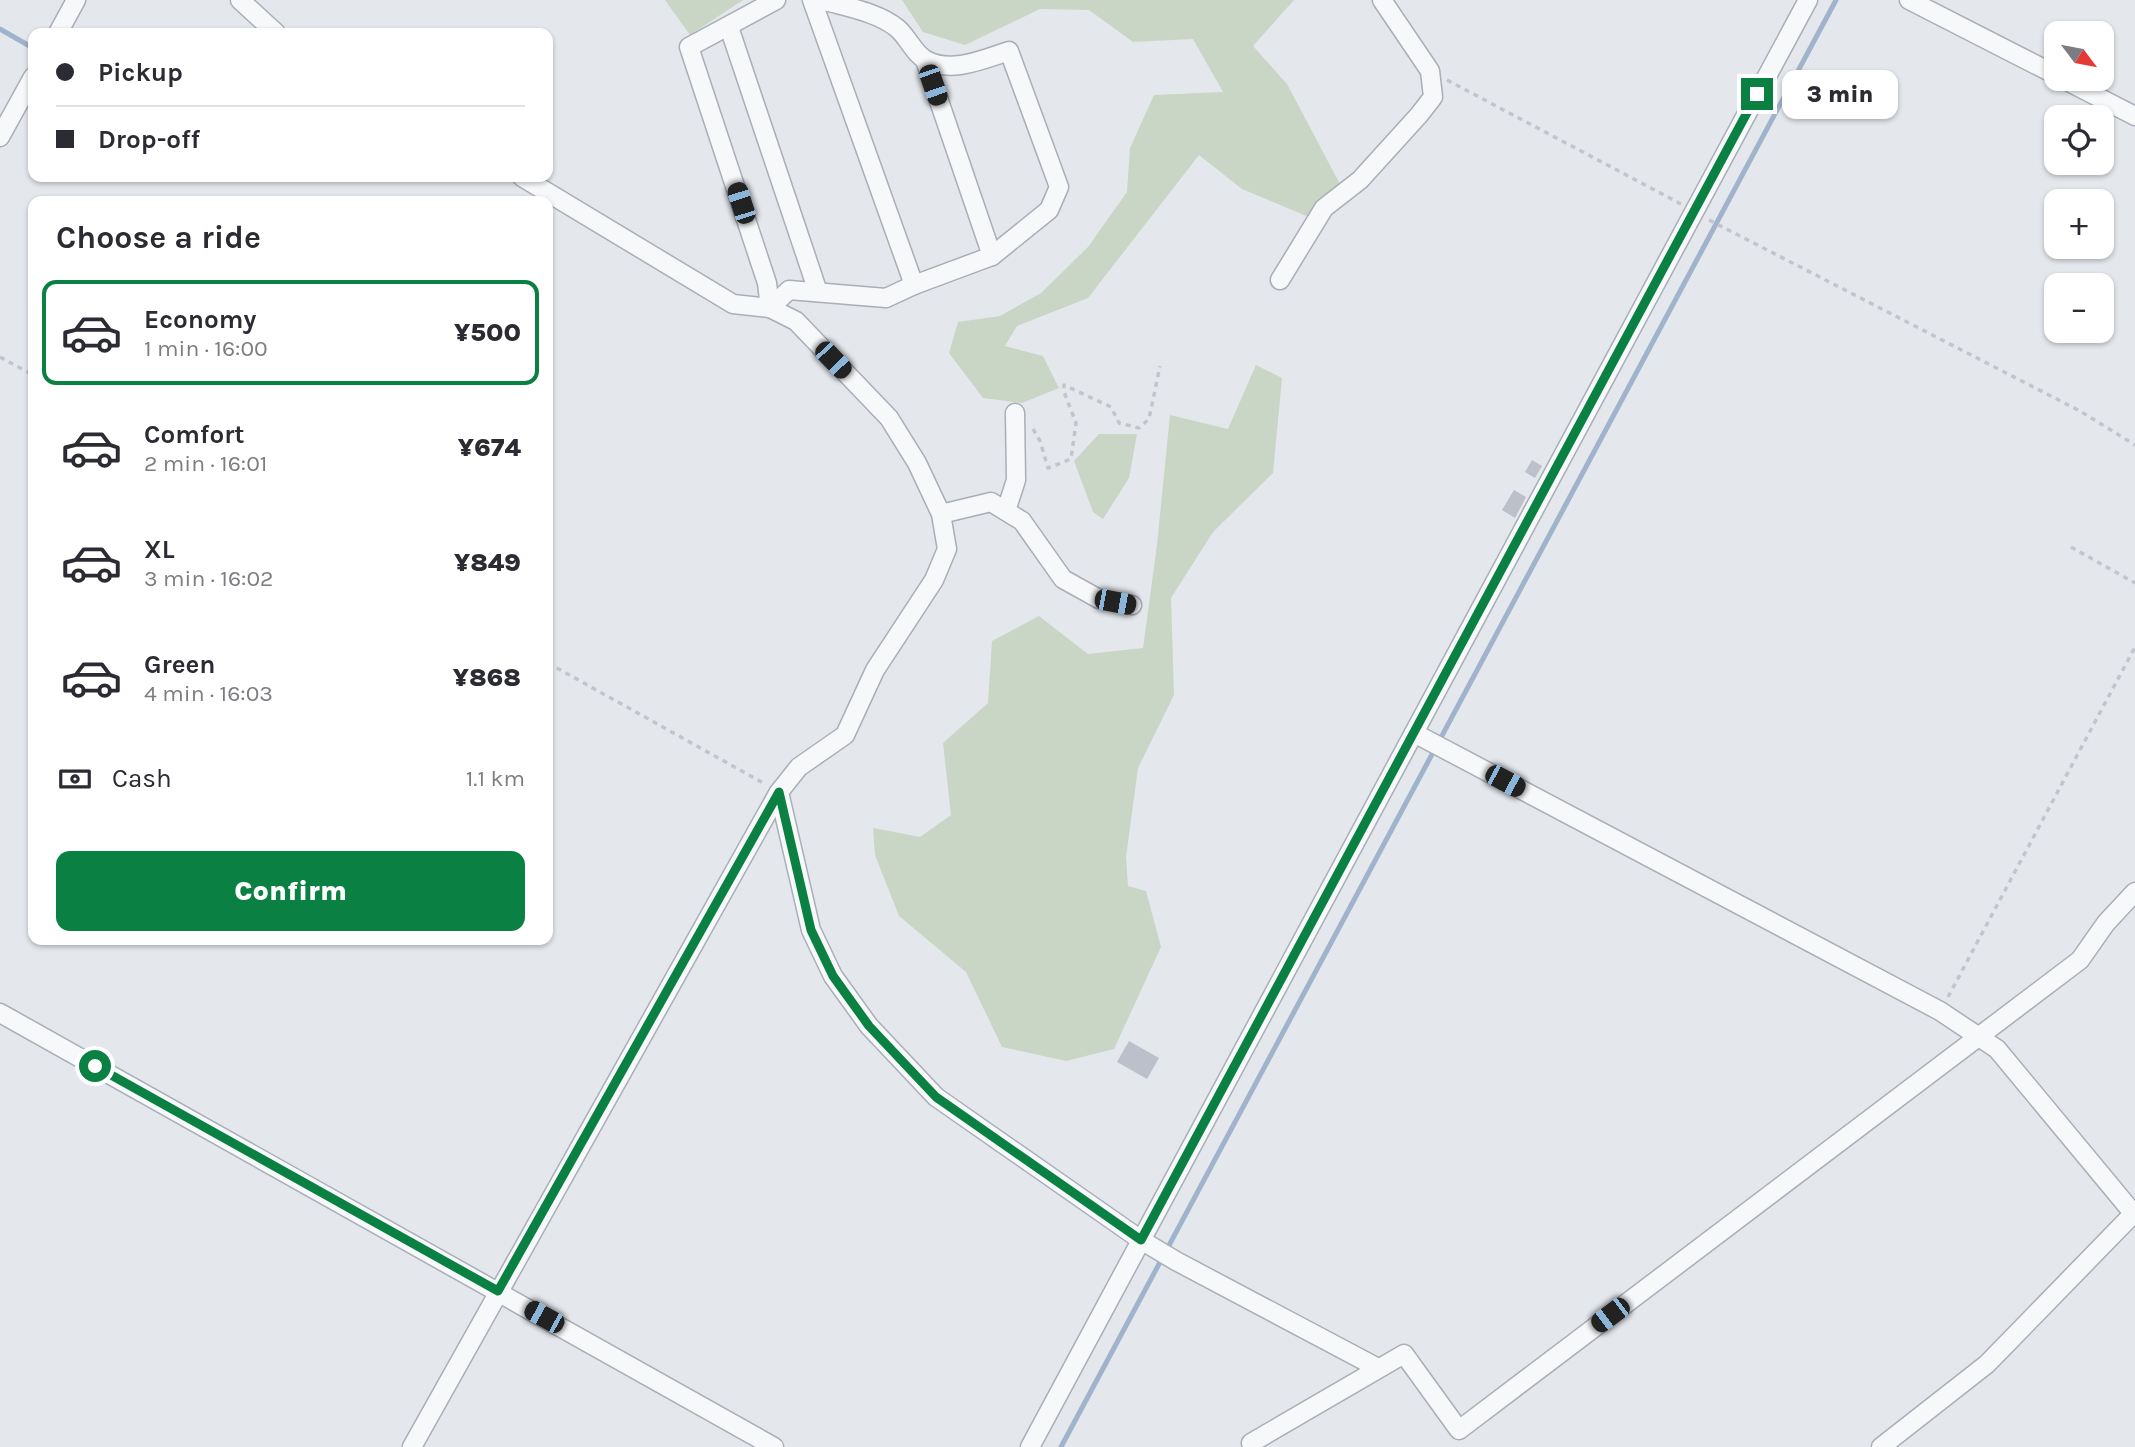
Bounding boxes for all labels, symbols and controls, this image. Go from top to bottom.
north arrow [2044,21,2114,91]
map controls [2044,21,2114,343]
text: Pickup [98,57,183,88]
car [917,62,950,108]
callout: 3 min [1782,70,1897,119]
route end [1741,78,1773,110]
text: 3 min [1807,81,1873,108]
button: locate [2044,105,2114,175]
text: Drop-off [98,124,200,155]
car [725,180,758,226]
button: + [2044,189,2114,259]
text: Choose a ride [56,219,261,256]
button: − [2044,273,2114,343]
icon: car [60,301,123,364]
text: Economy [144,304,256,335]
text: ¥500 [454,317,521,348]
text: 1 min · 16:00 [144,335,268,362]
car [811,338,856,382]
icon: car [60,416,123,479]
text: Comfort [144,419,245,450]
text: ¥674 [458,432,521,463]
text: 2 min · 16:01 [144,450,267,477]
icon: car [60,531,123,594]
text: XL [144,534,175,565]
text: ¥849 [454,547,521,578]
text: 3 min · 16:02 [144,565,273,592]
car [1093,588,1138,616]
icon: car [60,646,123,709]
text: Green [144,649,216,680]
text: ¥868 [453,662,521,693]
text: 4 min · 16:03 [144,680,273,707]
icon: cash [56,760,94,798]
car [1482,762,1529,800]
text: Cash [112,763,172,794]
text: 1.1 km [466,765,525,792]
button: Confirm [56,851,525,931]
route start [79,1050,111,1082]
car [1587,1294,1634,1336]
car [521,1298,568,1336]

